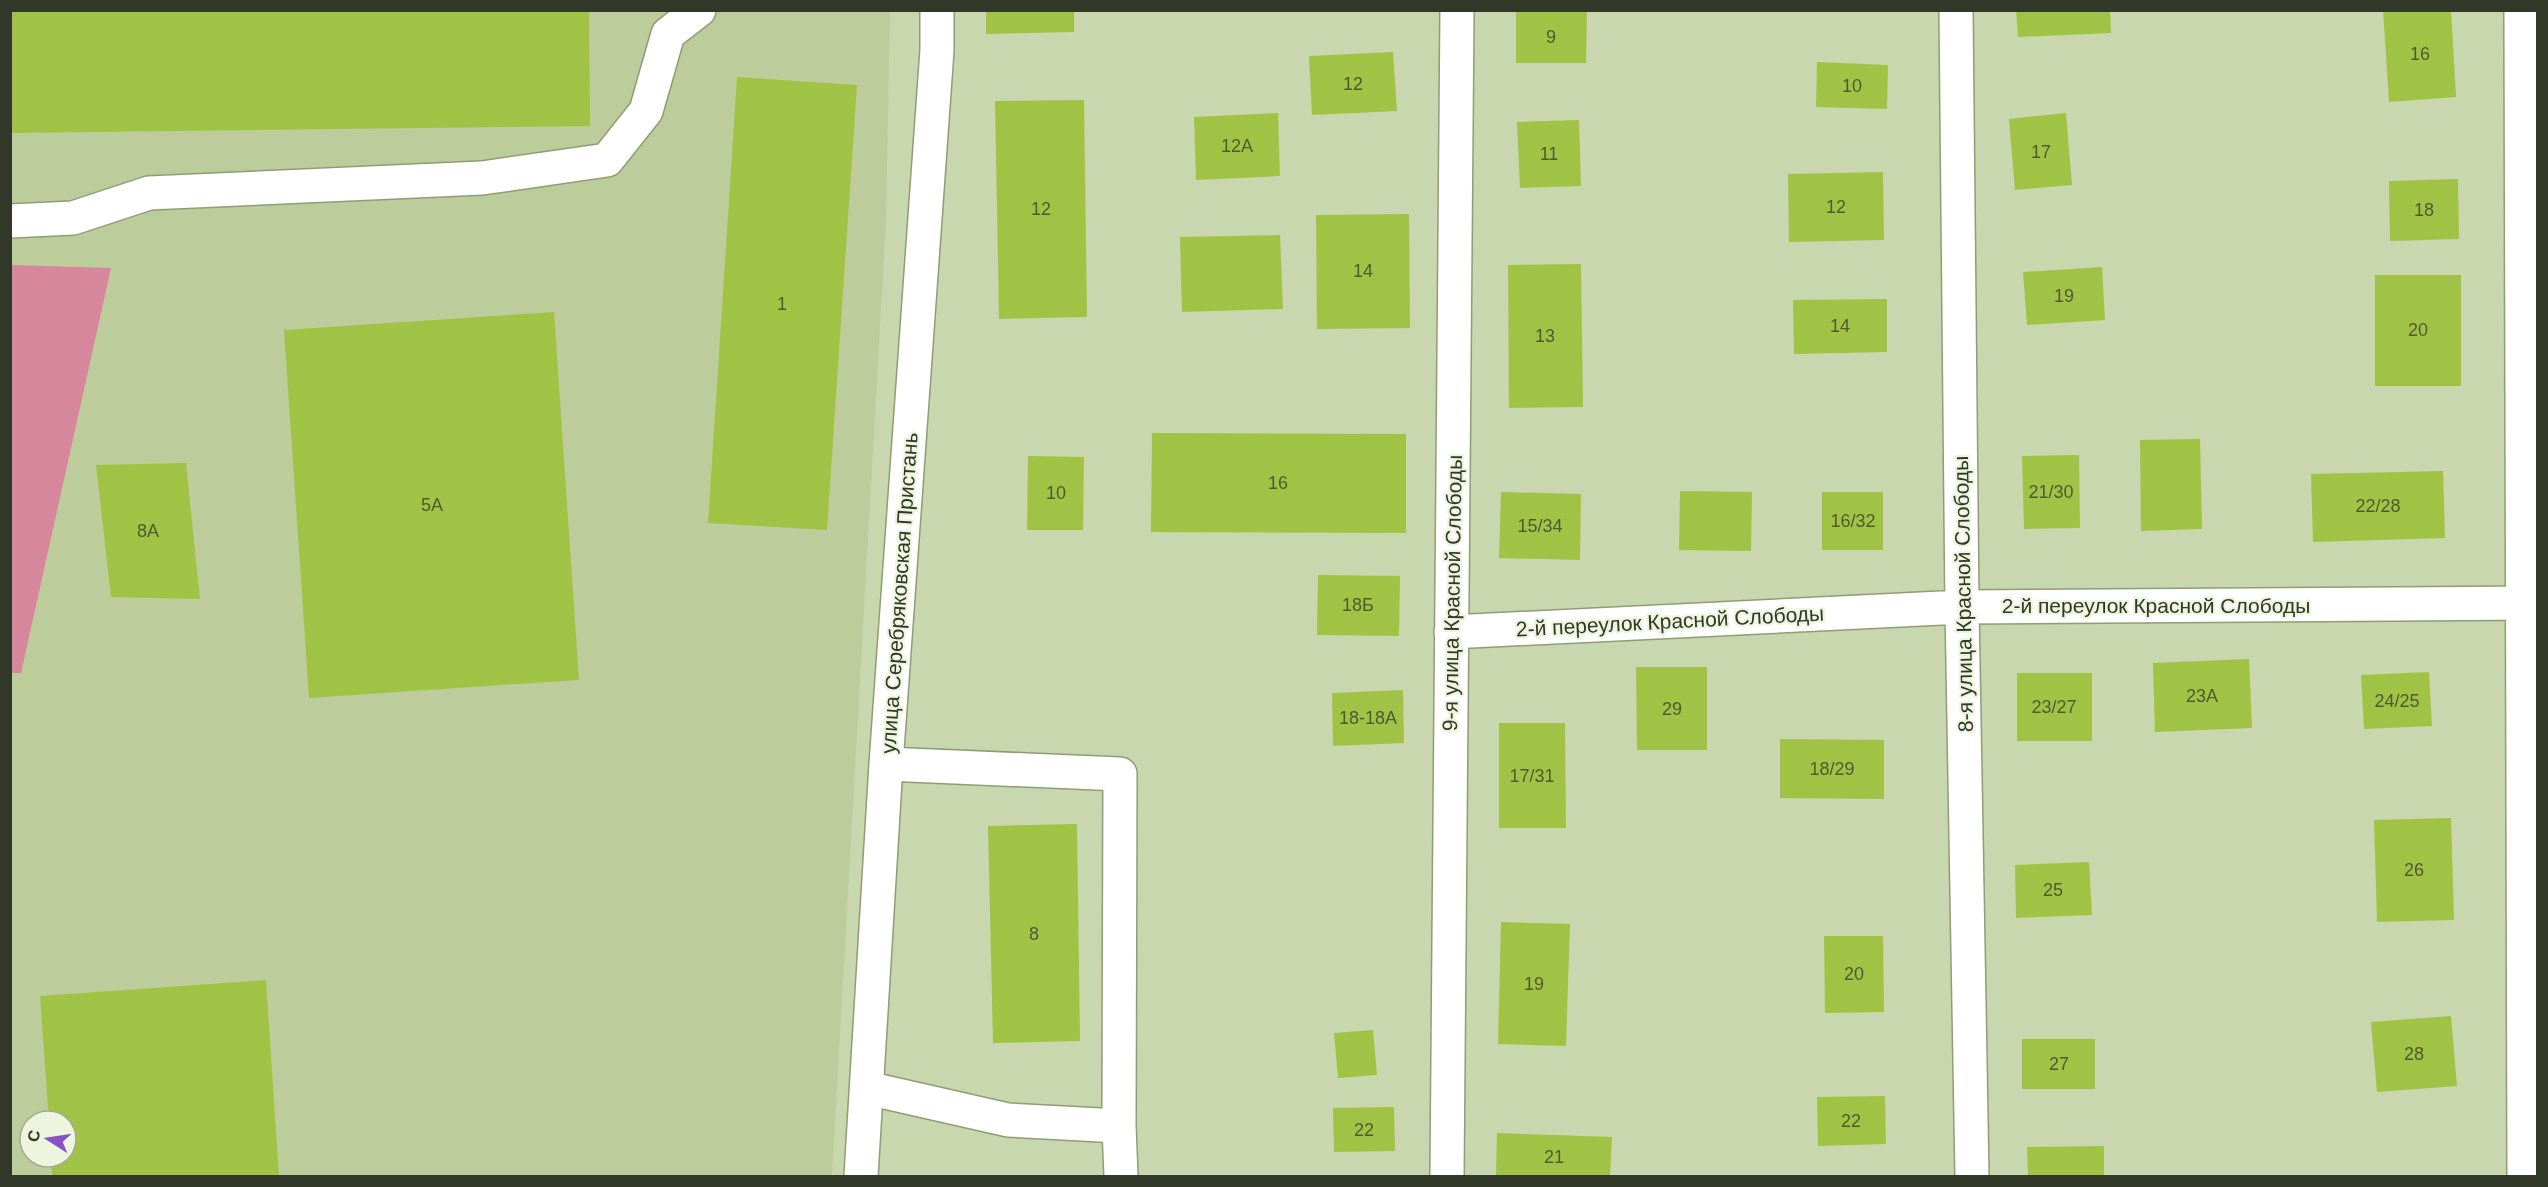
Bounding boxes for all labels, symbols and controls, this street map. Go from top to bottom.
house number: 9 [1546,27,1556,47]
house number: 16 [2410,44,2430,64]
house number: 12 [1343,74,1363,94]
house number: 10 [1842,76,1862,96]
house number: 12А [1221,136,1253,156]
house number: 17 [2031,142,2051,162]
house number: 11 [1540,144,1558,164]
house number: 12 [1826,197,1846,217]
house number: 12 [1031,199,1051,219]
house number: 18 [2414,200,2434,220]
house number: 14 [1353,261,1373,281]
house number: 19 [2054,286,2074,306]
house number: 1 [777,294,787,314]
house number: 14 [1830,316,1850,336]
house number: 20 [2408,320,2428,340]
house number: 13 [1535,326,1555,346]
street label: улица Серебряковская Пристань [876,432,922,754]
street label: 9-я улица Красной Слободы [1438,455,1466,731]
street label: 8-я улица Красной Слободы [1949,456,1977,732]
house number: 16 [1268,473,1288,493]
house number: 21/30 [2028,482,2074,502]
house number: 10 [1046,483,1066,503]
house number: 5А [421,495,443,515]
house number: 22/28 [2355,496,2401,516]
house number: 16/32 [1830,511,1876,531]
house number: 15/34 [1517,516,1563,536]
house number: 8А [137,521,159,541]
street label: 2-й переулок Красной Слободы [2002,594,2310,617]
house number: 18Б [1342,595,1374,615]
street label: 2-й переулок Красной Слободы [1515,601,1825,641]
house number: 23А [2186,686,2218,706]
house number: 24/25 [2374,691,2420,711]
house number: 23/27 [2031,697,2077,717]
house number: 29 [1662,699,1682,719]
house number: 18-18А [1339,708,1397,728]
house number: 18/29 [1809,759,1855,779]
house number: 17/31 [1509,766,1555,786]
house number: 26 [2404,860,2424,880]
house number: 25 [2043,880,2063,900]
house number: 8 [1029,924,1039,944]
house number: 20 [1844,964,1864,984]
house number: 19 [1524,974,1544,994]
house number: 28 [2404,1044,2424,1064]
house number: 27 [2049,1054,2069,1074]
north arrow [18,1109,78,1169]
house number: 22 [1841,1111,1861,1131]
house number: 22 [1354,1120,1374,1140]
text: С [24,1128,43,1143]
house number: 21 [1544,1147,1564,1167]

